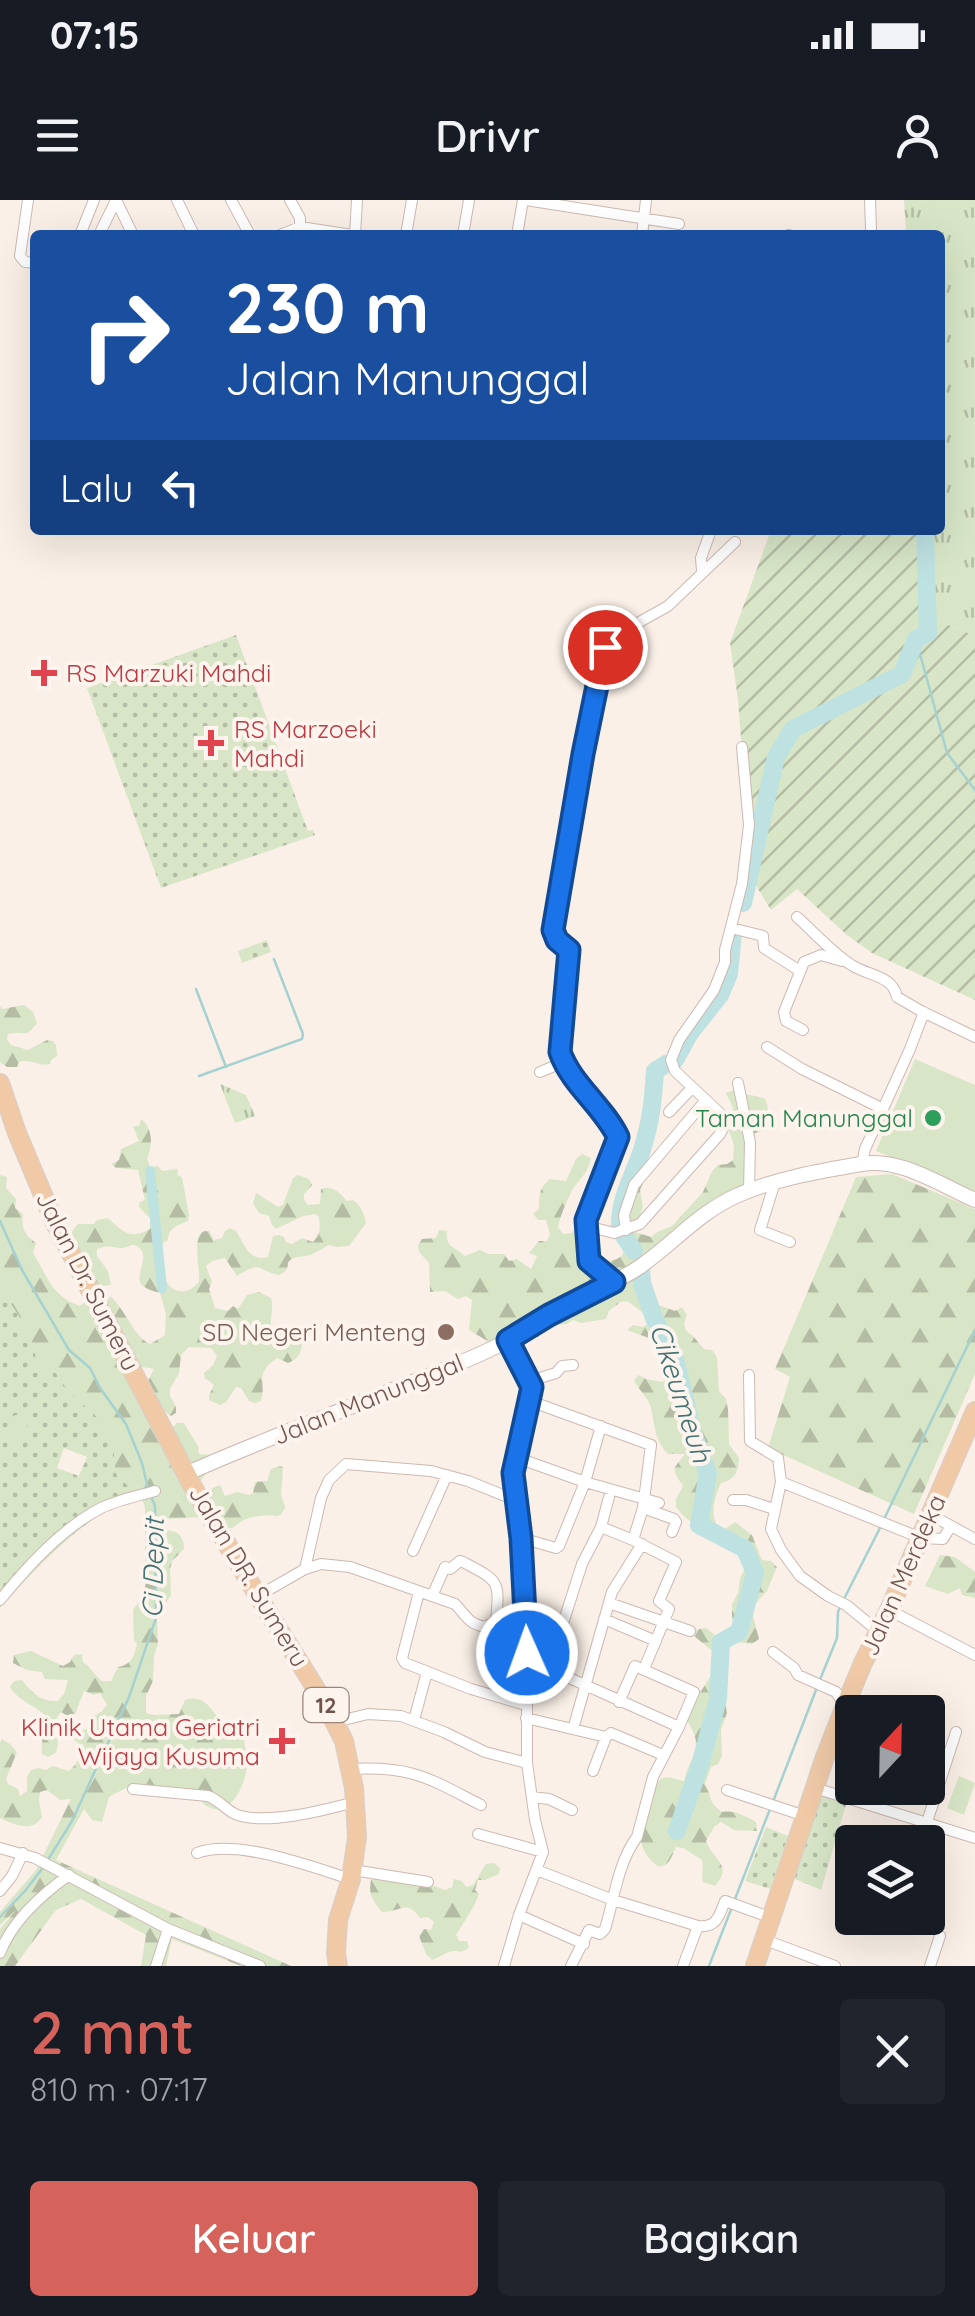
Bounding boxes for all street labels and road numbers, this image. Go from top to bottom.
street label: Jalan Dr. Sumeru [30,1186,147,1376]
street label: Jalan Manunggal [268,1346,468,1451]
street label: Jalan DR. Sumeru [183,1479,316,1672]
street label: Jalan Merdeka [853,1489,952,1660]
road number: 12 [304,1688,348,1722]

